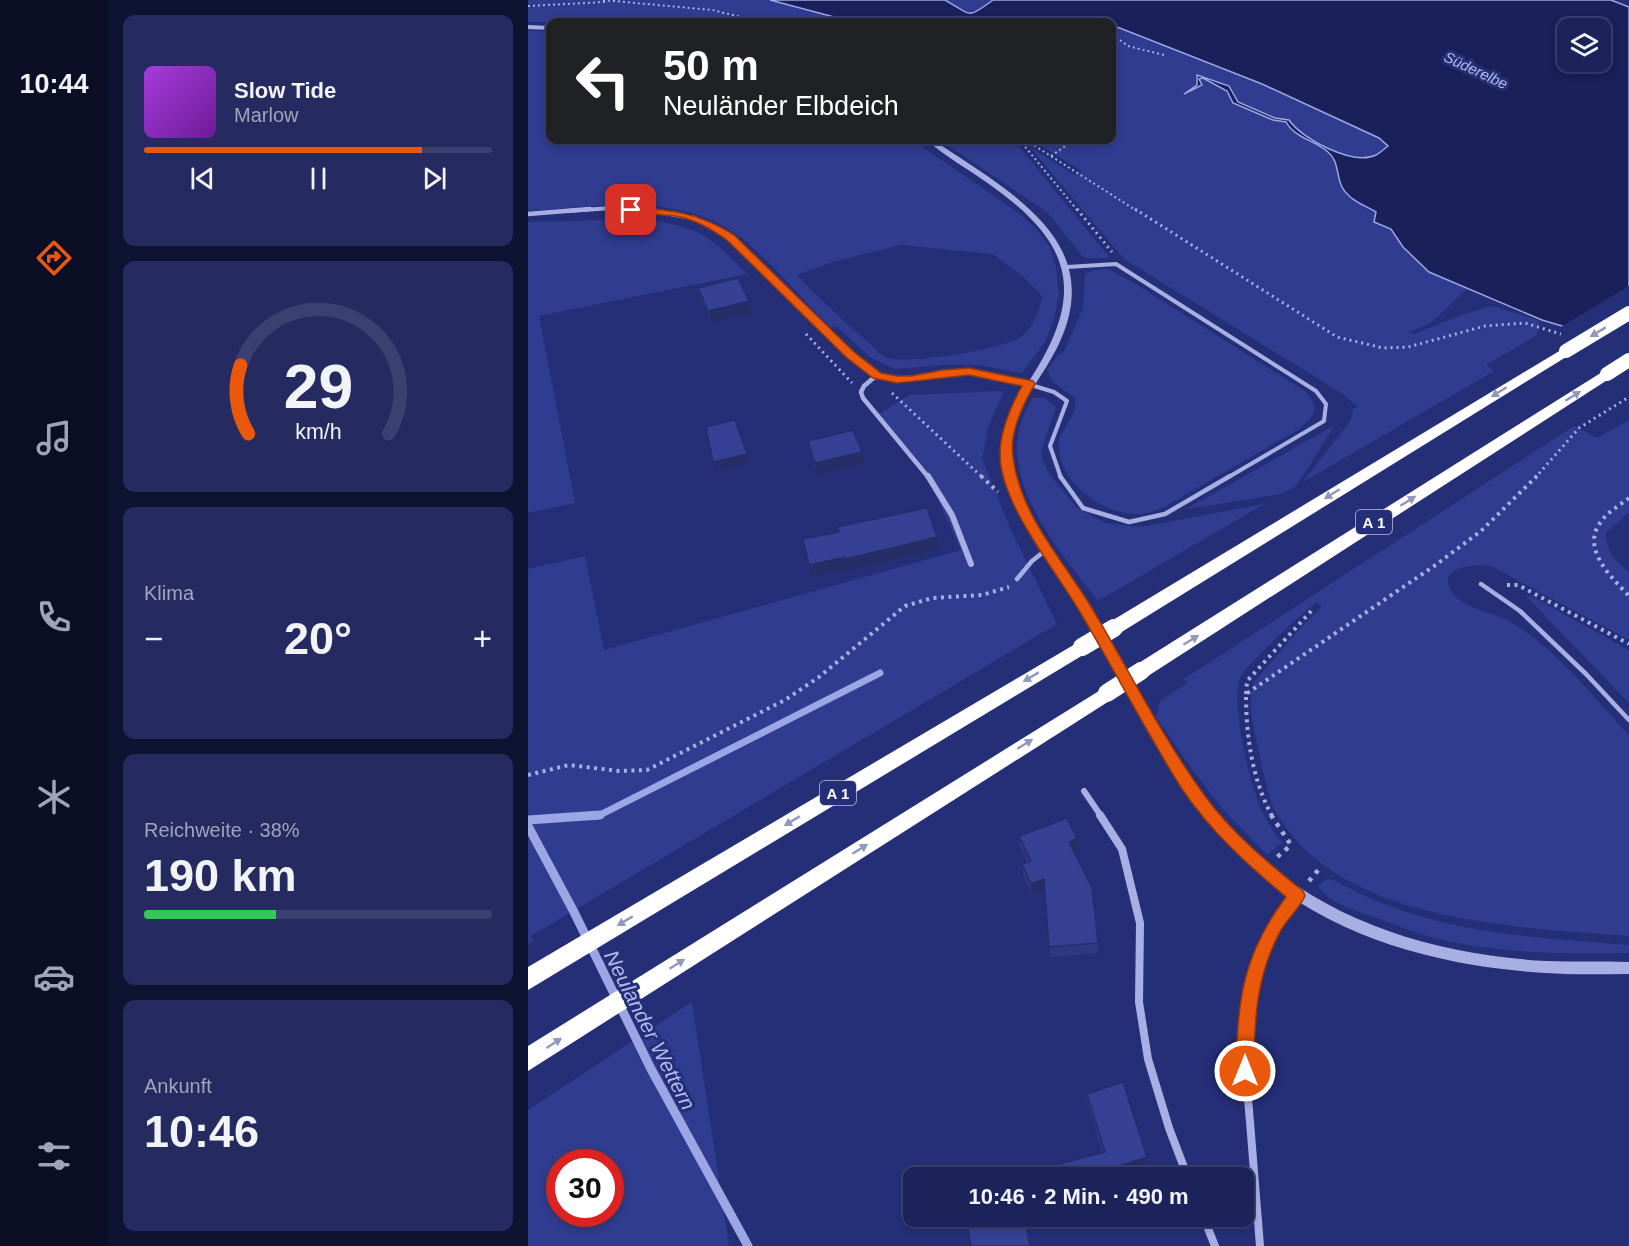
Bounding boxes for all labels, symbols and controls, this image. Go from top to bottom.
map controls [1557,18,1611,72]
button: layers [1557,18,1611,72]
icon: left [564,42,642,120]
text: 50 m [663,42,759,89]
water label: Süderelbe [1441,48,1511,92]
text: 10:44 [19,69,89,99]
text: Slow Tide [234,78,336,103]
text: Neuländer Elbdeich [663,91,899,121]
text: Marlow [234,104,298,126]
icon: previous [186,162,219,195]
icon: pause [302,162,335,195]
icon: next [418,162,451,195]
pin [605,184,656,235]
icon: arrive [614,193,647,226]
icon: directions [33,237,75,279]
one-way arrow [1590,326,1606,337]
text: 29 [283,352,353,421]
one-way arrow [1491,387,1507,398]
one-way arrow [1564,391,1581,402]
icon: music [33,417,75,459]
text: km/h [295,420,341,444]
one-way arrow [1324,489,1340,500]
one-way arrow [1400,495,1416,506]
road number: A 1 [1356,510,1392,534]
text: Klima [144,582,194,604]
icon: phone [33,596,75,638]
text: 20° [284,613,352,664]
text: − [144,620,163,657]
text: + [473,620,492,657]
one-way arrow [1183,634,1199,645]
one-way arrow [1023,672,1039,683]
one-way arrow [1017,739,1033,750]
icon: climate [33,776,75,818]
road number: A 1 [820,781,856,805]
one-way arrow [784,815,800,826]
text: Reichweite · 38% [144,819,300,841]
one-way arrow [852,843,868,854]
text: 190 km [144,850,297,901]
one-way arrow [617,915,633,926]
water label: Neulander Wettern [600,946,700,1114]
icon: car [33,956,75,998]
one-way arrow [669,959,685,970]
one-way arrow [545,1037,562,1048]
position arrow [1213,1039,1277,1103]
text: Ankunft [144,1075,212,1097]
text: 10:46 [144,1106,259,1157]
icon: filters [33,1135,75,1177]
speed limit sign: 30 [546,1149,624,1227]
text: 10:46 · 2 Min. · 490 m [968,1184,1189,1209]

